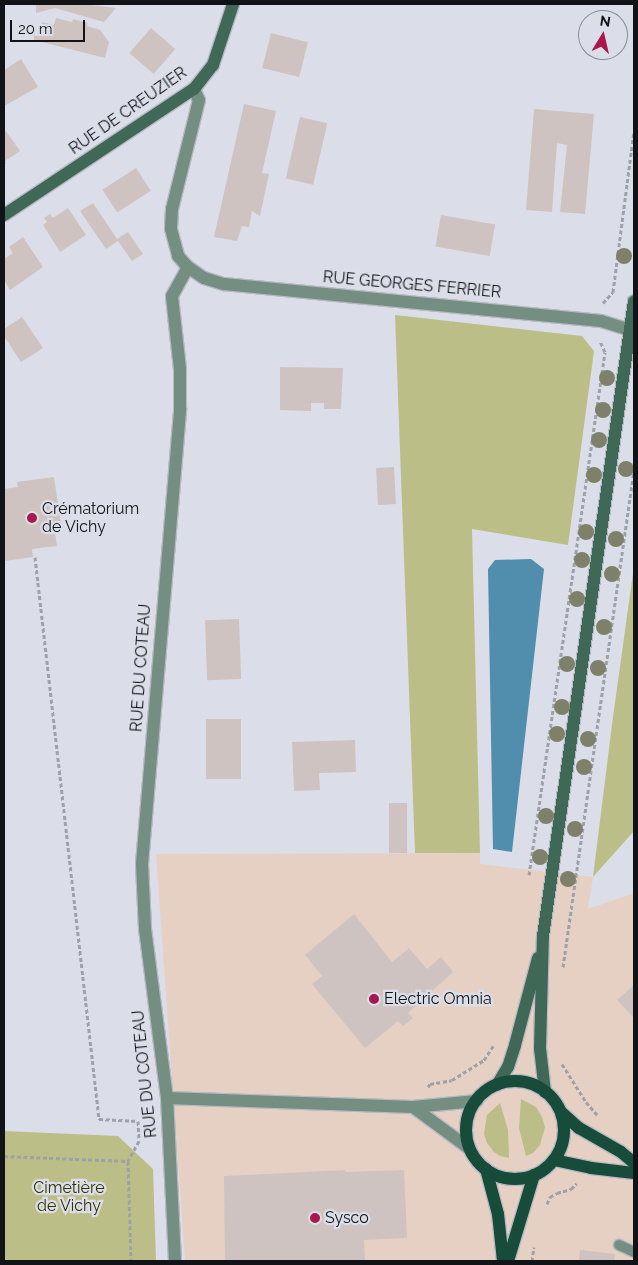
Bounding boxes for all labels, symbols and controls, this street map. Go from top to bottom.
scale bar [12,10,88,42]
north arrow [578,10,628,60]
text: N [599,12,612,30]
text: 20 m [18,20,53,38]
street label: RUE DE CREUZIER [66,63,190,159]
street label: RUE GEORGES FERRIER [322,268,502,302]
place label: Crématorium de Vichy [42,499,139,537]
marker: Crématorium de Vichy [26,512,38,524]
street label: RUE DU COTEAU [127,603,155,733]
place label: Electric Omnia [384,989,492,1009]
marker: Electric Omnia [368,993,380,1005]
street label: RUE DU COTEAU [129,1009,161,1139]
park label: Cimetière de Vichy [33,1178,105,1216]
place label: Sysco [325,1208,369,1228]
marker: Sysco [309,1212,321,1224]

